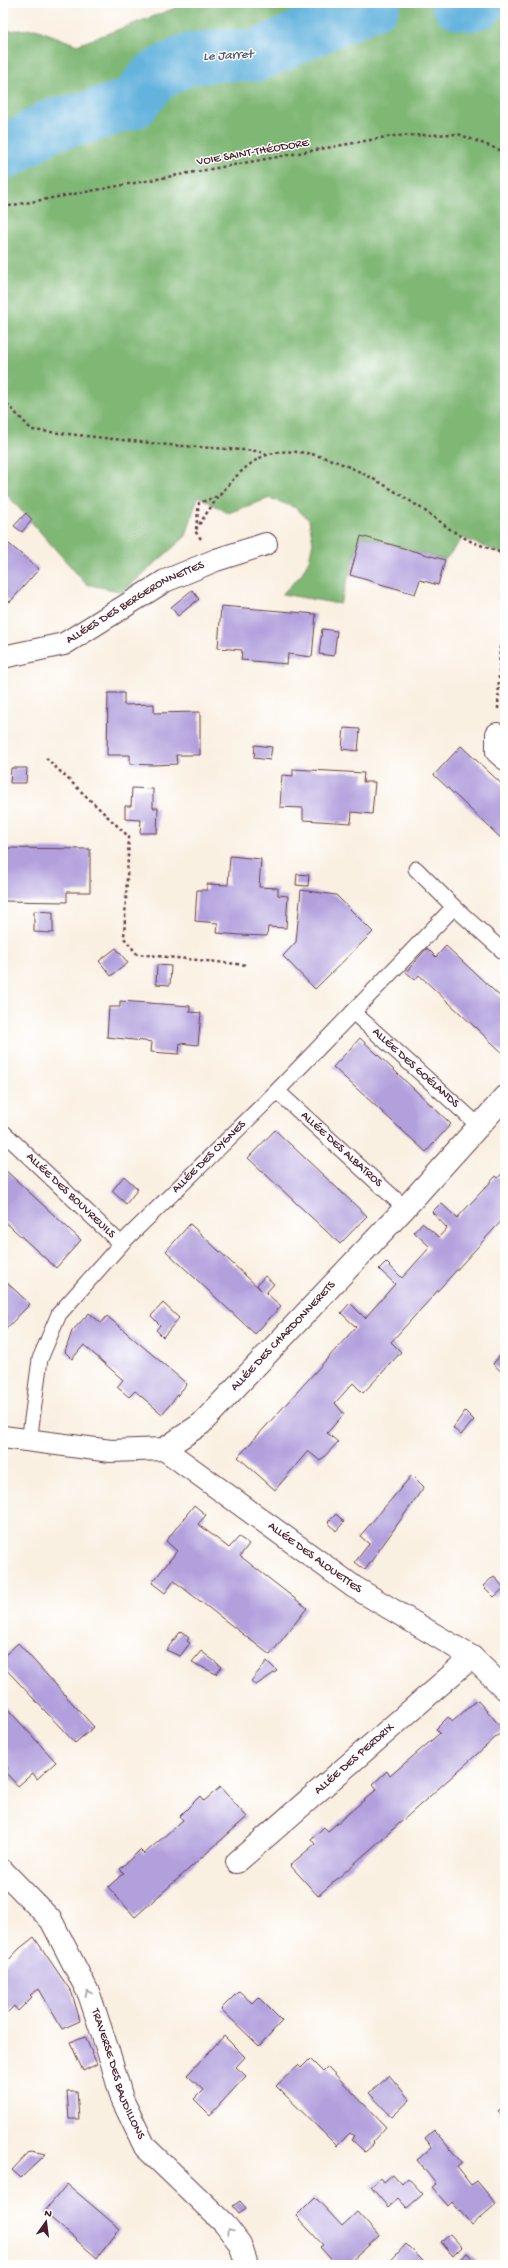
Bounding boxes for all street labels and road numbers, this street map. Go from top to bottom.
street label: VOIE SAINT-THÉODORE [195,136,311,170]
street label: ALLÉES DES BERGERONNETTES [64,558,207,648]
street label: ALLÉE DES GOÉLANDS [369,1025,462,1112]
street label: ALLÉE DES ALBATROS [297,1109,385,1191]
street label: ALLÉE DES CYGNES [170,1118,250,1197]
street label: ALLÉE DES BOUVREUILS [23,1150,118,1242]
street label: ALLÉE DES CHARDONNERETS [228,1278,339,1394]
street label: ALLÉE DES ALOUETTES [265,1519,364,1597]
street label: ALLÉE DES PERDRIX [312,1720,398,1798]
street label: TRAVERSE DES BAUDILLONS [87,2006,148,2142]

